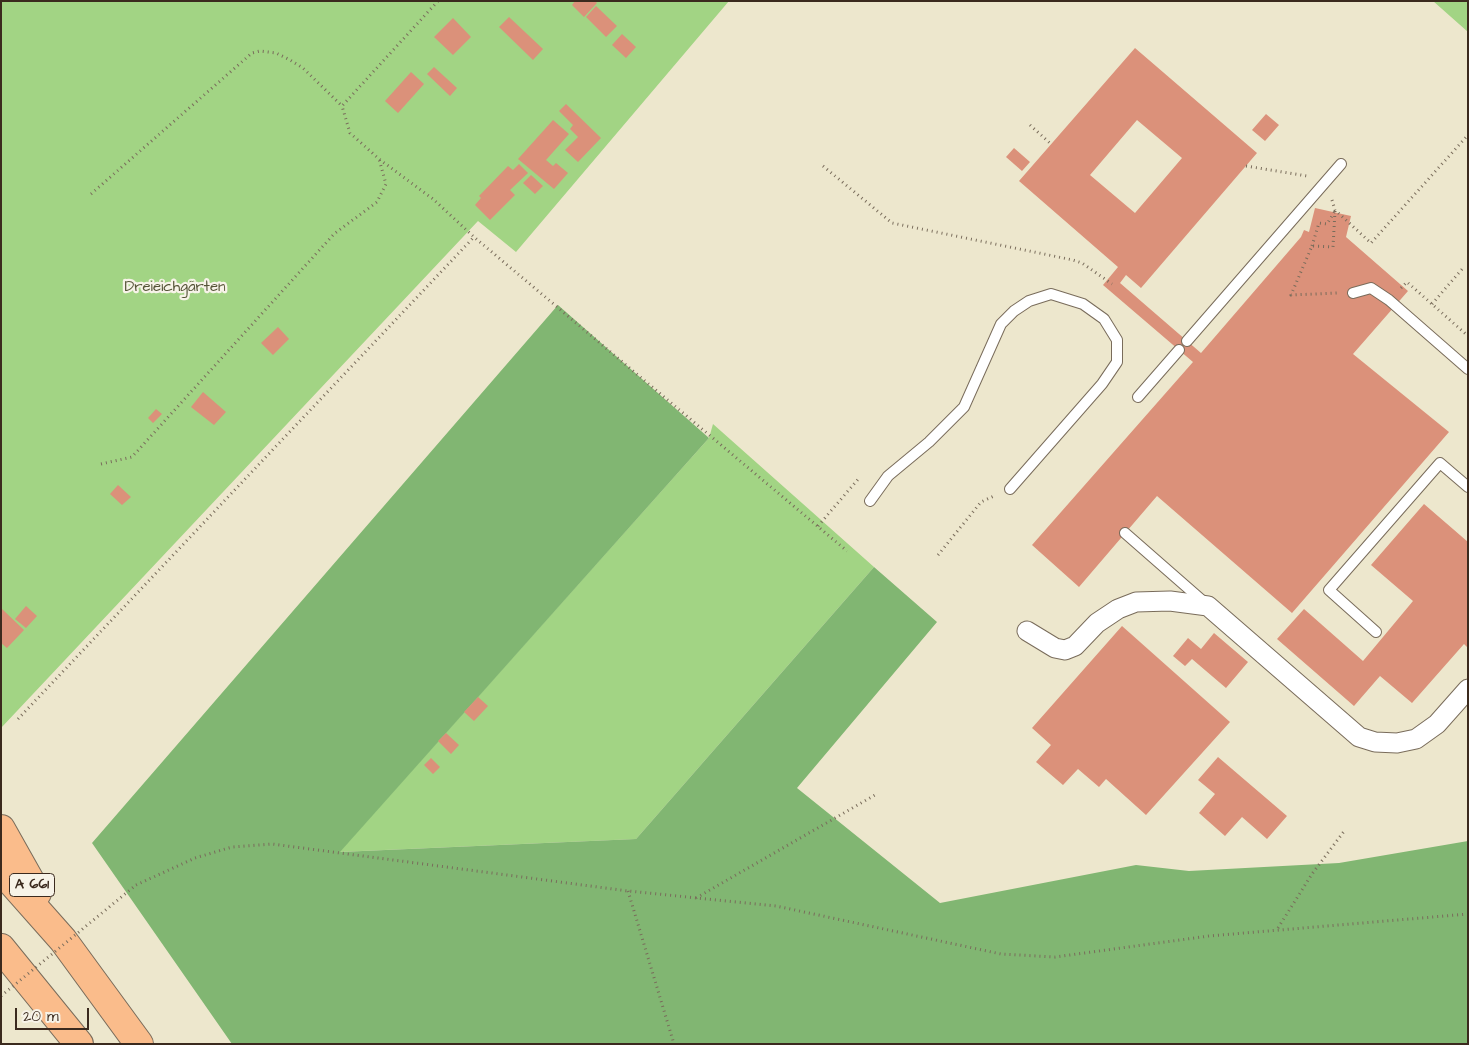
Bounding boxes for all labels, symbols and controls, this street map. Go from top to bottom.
park label: Dreieichgärten [124,279,226,297]
road number: A 661 [10,874,54,896]
scale bar [18,998,91,1030]
text: 20 m [23,1006,59,1027]

